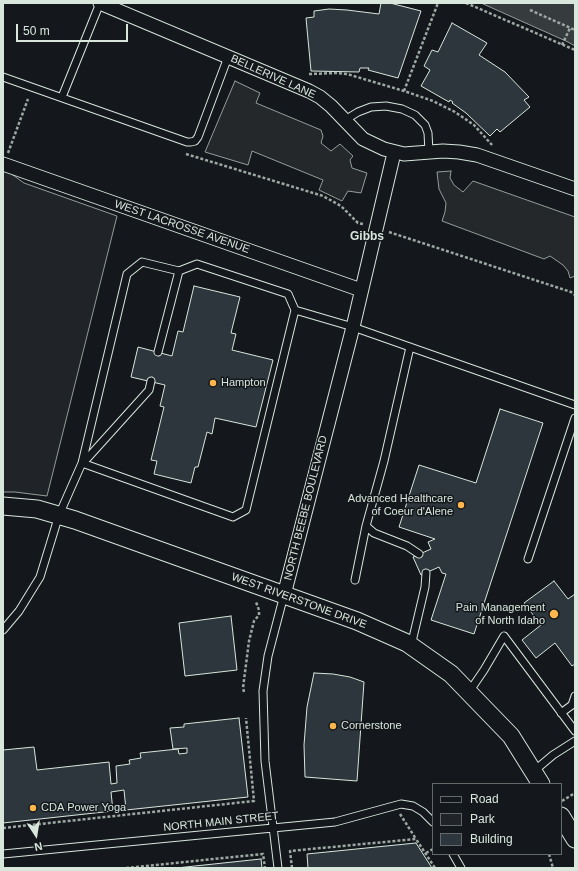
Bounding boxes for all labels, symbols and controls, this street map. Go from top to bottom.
scale bar [18,16,130,42]
text: 50 m [23,24,50,38]
street label: BELLERIVE LANE [228,52,318,102]
street label: WEST LACROSSE AVENUE [113,198,251,256]
district label: Gibbs [350,230,384,244]
place label: Hampton [221,376,266,390]
marker: Hampton [208,378,218,388]
street label: NORTH BEEBE BOULEVARD [282,434,330,582]
place label: Advanced Healthcare of Coeur d'Alene [348,492,453,518]
marker: Advanced Healthcare of Coeur d'Alene [456,500,466,510]
street label: WEST RIVERSTONE DRIVE [230,570,368,632]
place label: Pain Management of North Idaho [456,601,545,627]
marker: Pain Management of North Idaho [548,608,560,620]
place label: Cornerstone [341,719,402,733]
marker: Cornerstone [328,721,338,731]
legend [432,783,562,855]
text: Road [470,792,499,806]
place label: CDA Power Yoga [41,801,126,815]
marker: CDA Power Yoga [28,803,38,813]
street label: NORTH MAIN STREET [163,809,279,835]
text: Park [470,812,495,826]
north arrow [16,815,56,855]
text: Building [470,832,513,846]
text: N [33,840,44,853]

